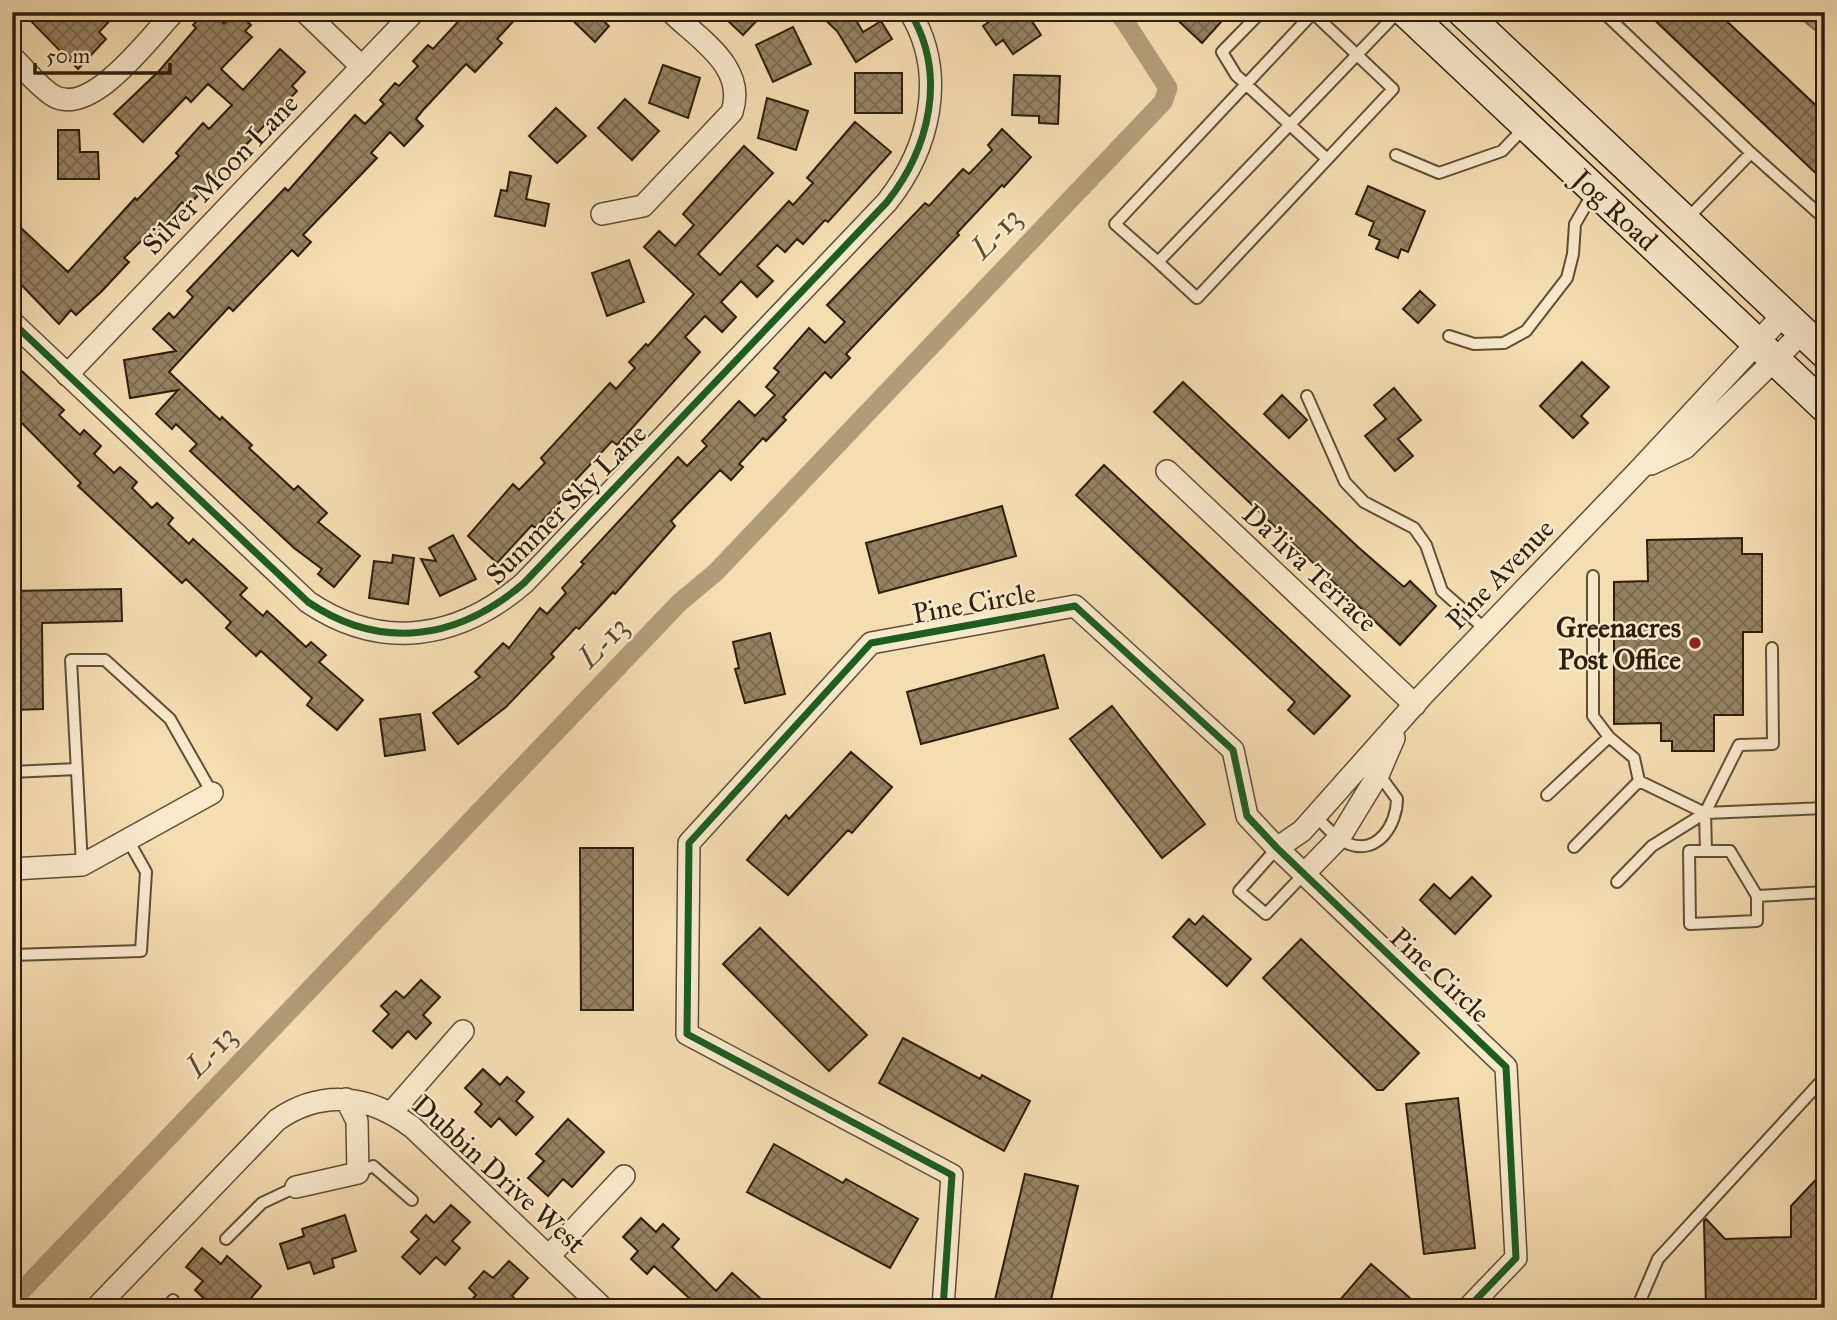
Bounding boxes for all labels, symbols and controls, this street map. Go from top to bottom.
scale bar [35,32,170,76]
text: 50 m [46,43,91,69]
street label: Silver Moon Lane [134,86,306,262]
street label: Jog Road [1563,160,1665,258]
water label: L-13 [962,200,1029,268]
street label: Summer Sky Lane [478,416,654,592]
street label: Da'liva Terrace [1235,496,1385,640]
street label: Pine Avenue [1439,511,1561,637]
street label: Pine Circle [910,575,1038,631]
water label: L-13 [569,609,636,677]
place label: Greenacres Post Office [1556,610,1681,677]
marker: Greenacres Post Office [1687,635,1703,651]
street label: Pine Circle [1382,920,1498,1030]
water label: L-13 [177,1018,244,1086]
street label: Dubbin Drive West [405,1087,593,1261]

